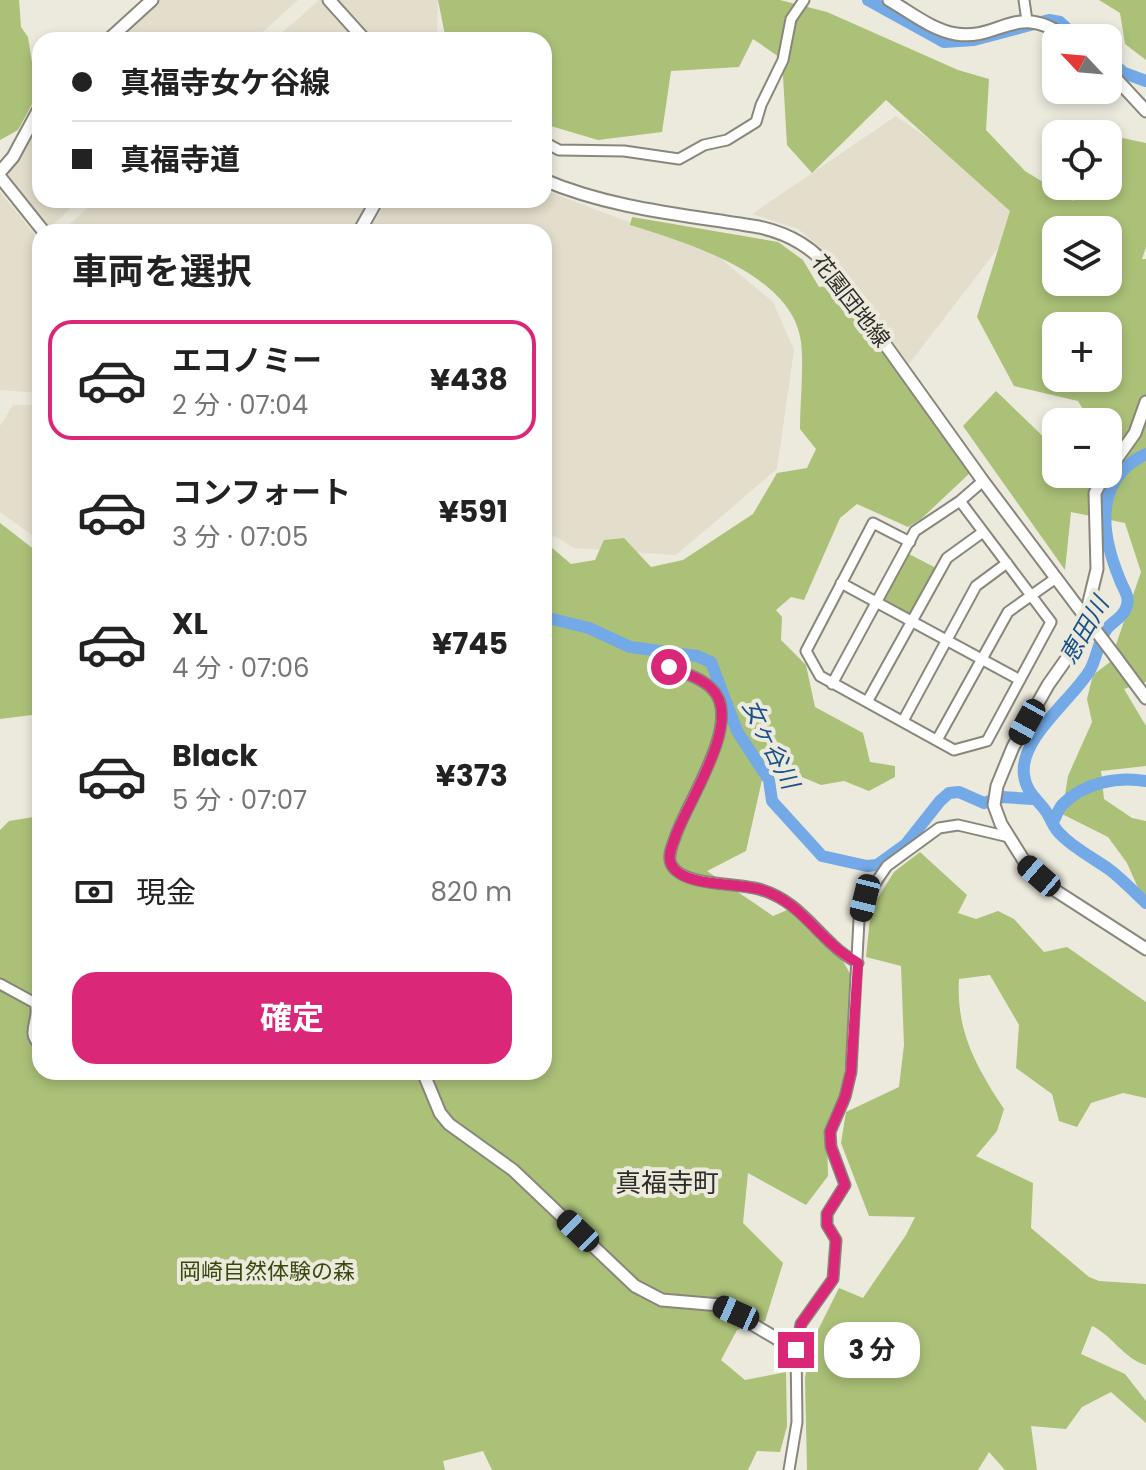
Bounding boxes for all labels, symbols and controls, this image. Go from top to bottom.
north arrow [1042,24,1122,104]
map controls [1042,24,1122,488]
text: 真福寺女ケ谷線 [120,61,330,104]
button: locate [1042,120,1122,200]
text: 真福寺道 [120,138,240,181]
button: layers [1042,216,1122,296]
text: 車両を選択 [72,246,252,297]
street label: 花園団地線 [805,248,897,354]
button: + [1042,312,1122,392]
text: エコノミー [172,339,322,382]
icon: car [76,344,148,416]
text: ¥438 [430,358,508,401]
text: 2 分 · 07:04 [172,387,308,423]
button: − [1042,408,1122,488]
text: コンフォート [172,471,351,514]
icon: car [76,476,148,548]
text: ¥591 [439,490,508,533]
text: 3 分 · 07:05 [172,519,308,555]
water label: 恵田川 [1052,588,1118,669]
text: XL [172,602,208,645]
icon: car [76,608,148,680]
text: ¥745 [432,622,508,665]
route start [651,649,687,685]
text: 4 分 · 07:06 [172,650,310,686]
water label: 女ヶ谷川 [735,694,808,797]
car [1005,695,1049,749]
text: Black [172,734,258,777]
icon: car [76,740,148,812]
text: ¥373 [436,754,508,797]
text: 5 分 · 07:07 [172,782,307,818]
car [1013,851,1065,901]
icon: cash [72,870,116,914]
text: 現金 [136,871,196,914]
car [848,872,882,924]
text: 820 m [431,874,512,910]
button: 確定 [72,972,512,1064]
district label: 真福寺町 [615,1165,719,1201]
car [552,1206,604,1256]
park label: 岡崎自然体験の森 [179,1256,355,1287]
car [709,1292,763,1334]
callout: 3 分 [824,1322,920,1378]
route end [778,1332,814,1368]
text: 3 分 [848,1332,896,1368]

